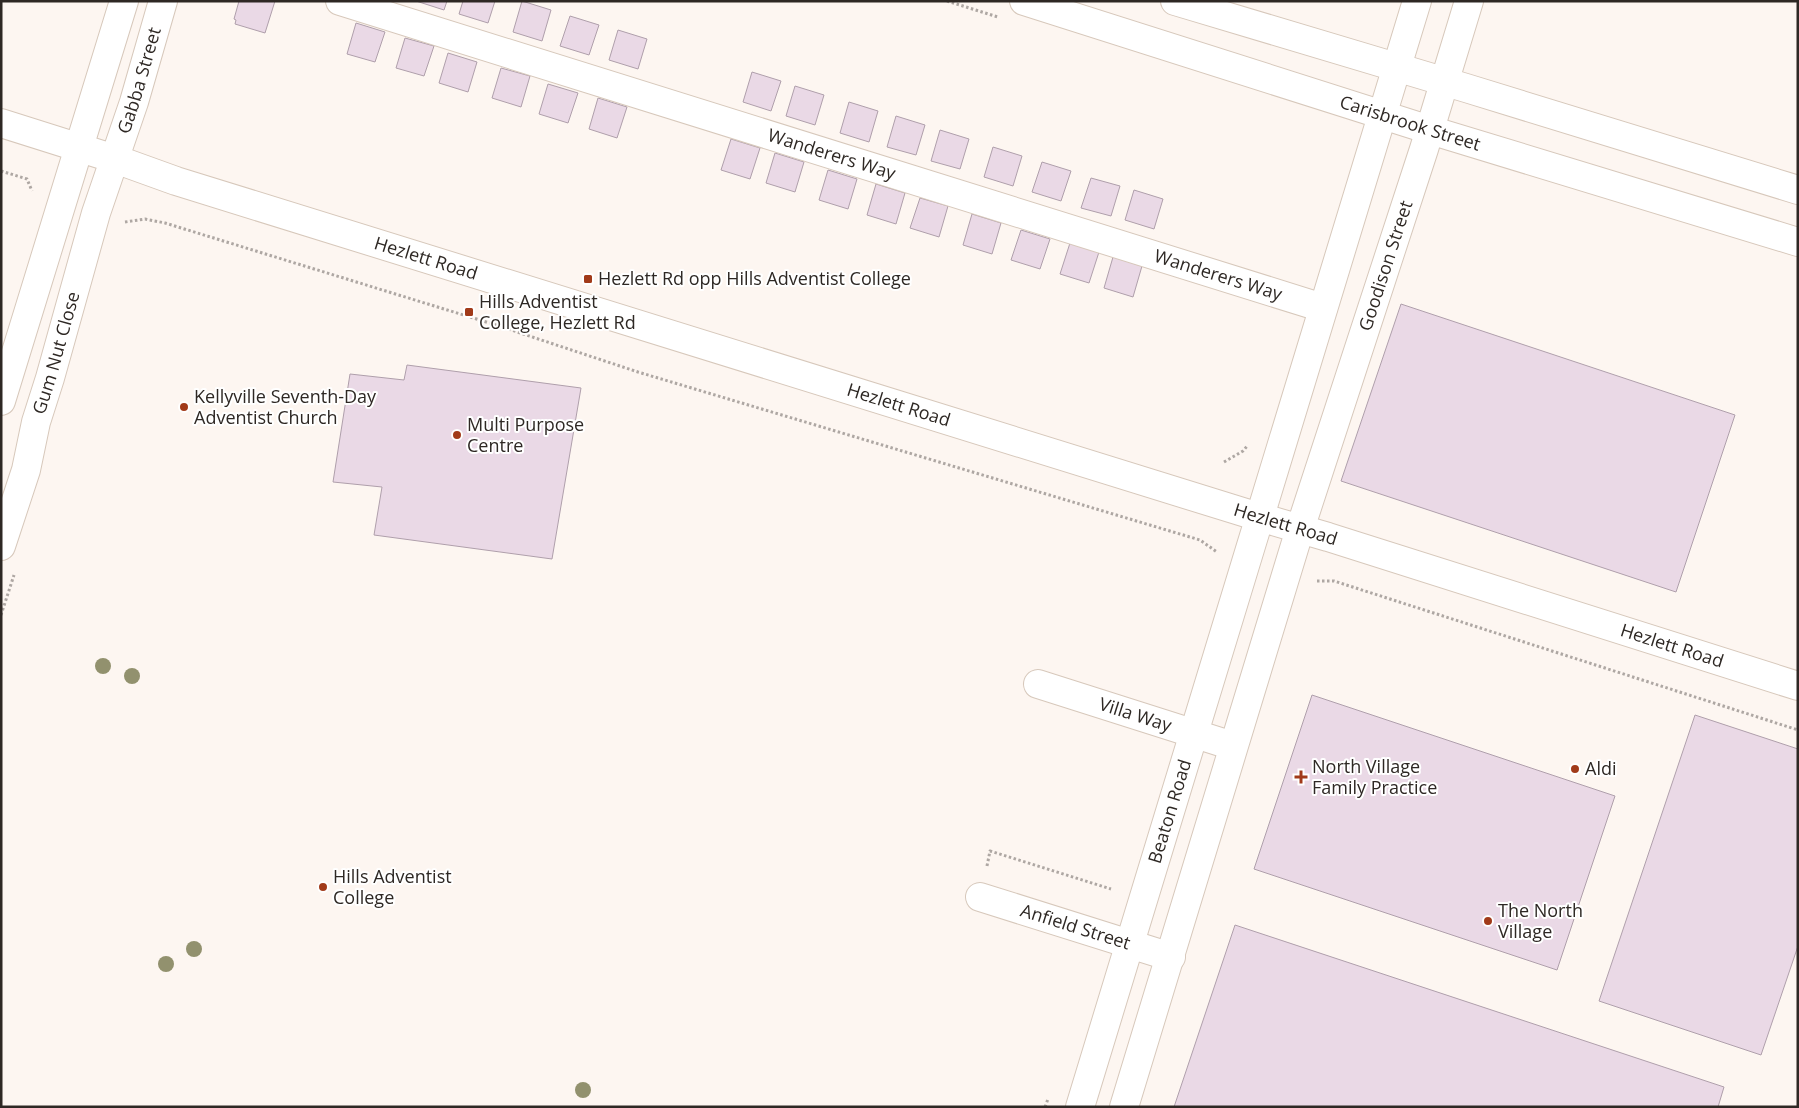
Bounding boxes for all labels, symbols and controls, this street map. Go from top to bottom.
street label: Gabba Street [111,24,166,137]
street label: Carisbrook Street [1337,89,1484,156]
street label: Wanderers Way [765,122,900,185]
street label: Goodison Street [1352,197,1417,334]
street label: Hezlett Road [372,230,481,285]
street label: Wanderers Way [1152,243,1286,306]
place label: Hezlett Rd opp Hills Adventist College [598,266,911,290]
marker: Hezlett Rd opp Hills Adventist College [582,273,594,285]
street label: Gum Nut Close [26,289,85,417]
place label: Hills Adventist College, Hezlett Rd [479,289,636,334]
marker: Hills Adventist College, Hezlett Rd [463,306,475,318]
street label: Hezlett Road [844,377,954,432]
place label: Kellyville Seventh-Day Adventist Church [194,384,377,429]
marker: Kellyville Seventh-Day Adventist Church [178,401,190,413]
place label: Multi Purpose Centre [467,412,584,457]
marker: Multi Purpose Centre [451,429,463,441]
street label: Hezlett Road [1231,497,1341,550]
street label: Hezlett Road [1618,617,1727,673]
street label: Villa Way [1096,691,1176,737]
place label: North Village Family Practice [1312,754,1437,799]
street label: Beaton Road [1142,756,1196,866]
place label: Aldi [1585,756,1616,780]
marker: Aldi [1569,763,1581,775]
marker: North Village Family Practice [1294,770,1308,784]
place label: Hills Adventist College [333,864,452,909]
marker: Hills Adventist College [317,881,329,893]
street label: Anfield Street [1018,898,1134,955]
place label: The North Village [1498,898,1583,943]
marker: The North Village [1482,915,1494,927]

